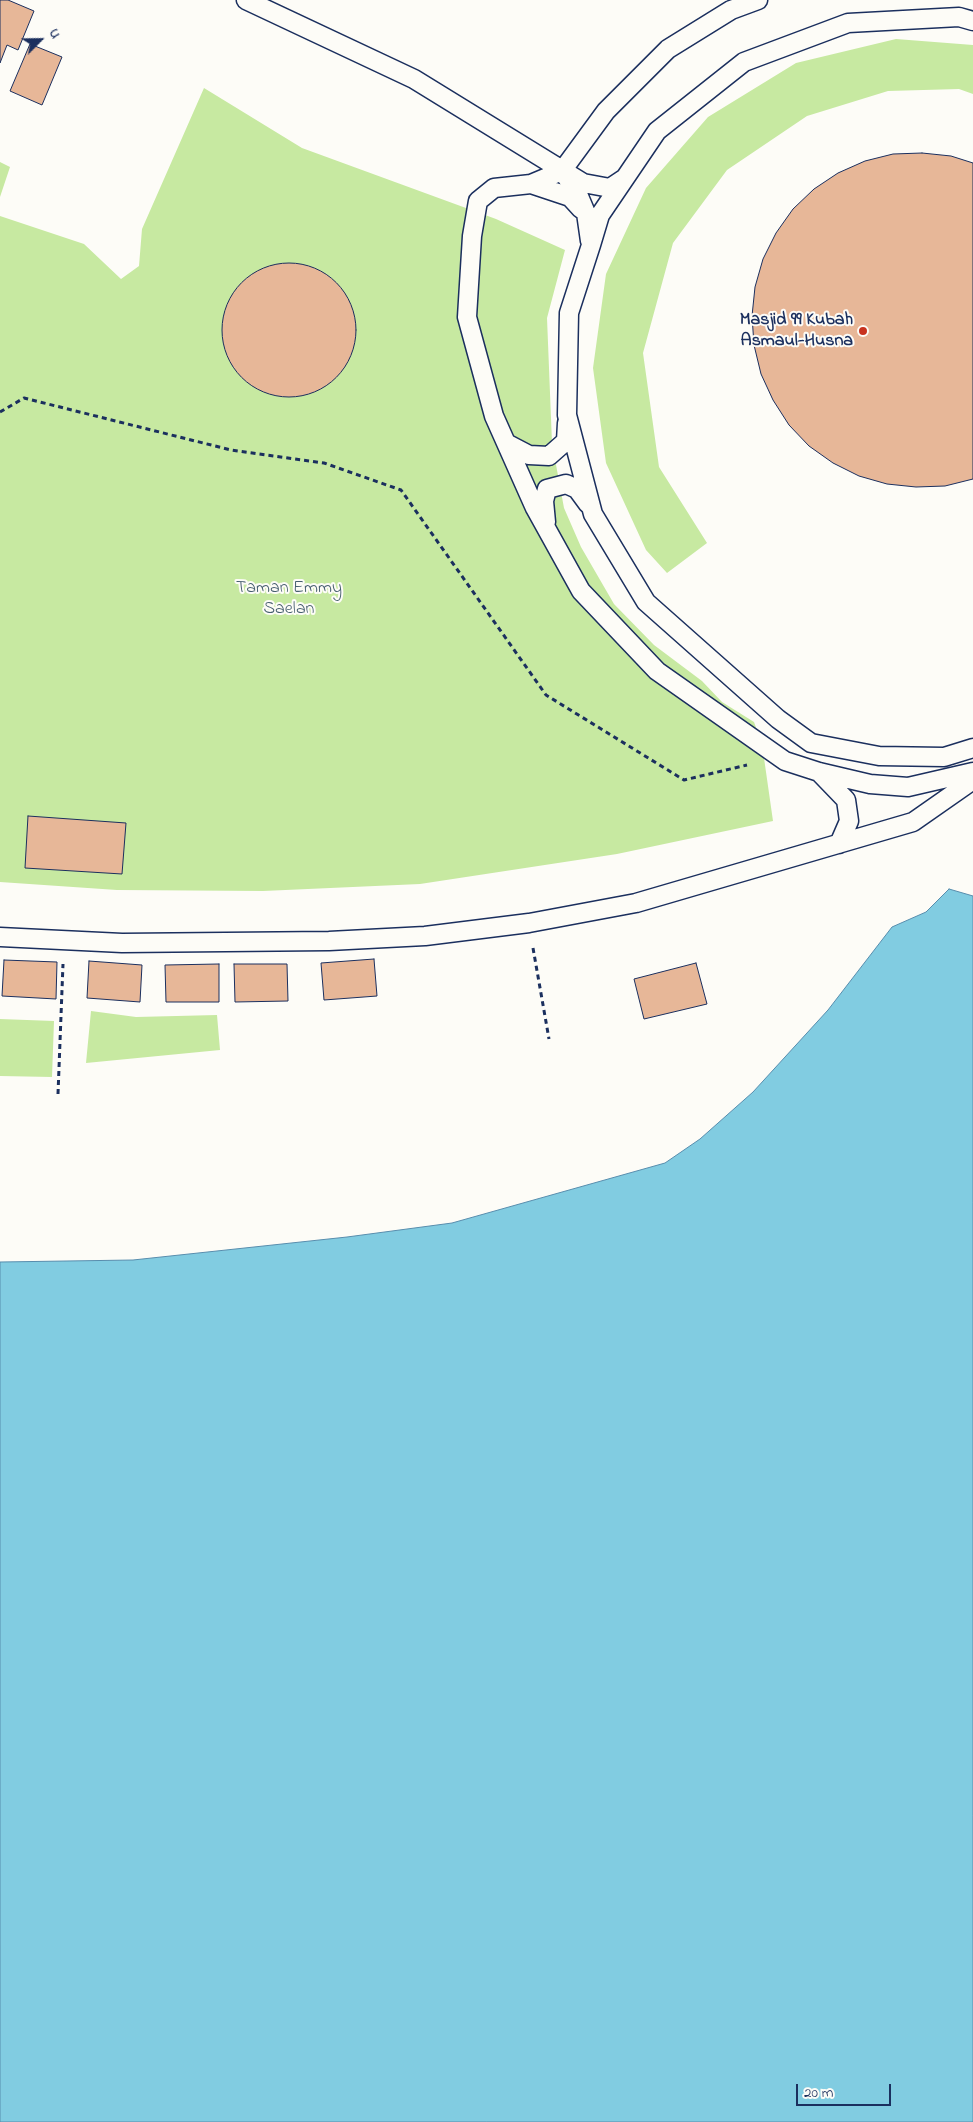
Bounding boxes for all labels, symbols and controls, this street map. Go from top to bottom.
north arrow [15,15,65,65]
text: U [43,26,66,42]
place label: Masjid 99 Kubah Asmaul-Husna [740,310,853,352]
marker: Masjid 99 Kubah Asmaul-Husna [857,325,869,337]
park label: Taman Emmy Saelan [236,578,342,620]
scale bar [798,2074,893,2106]
text: 20 m [804,2082,833,2104]

